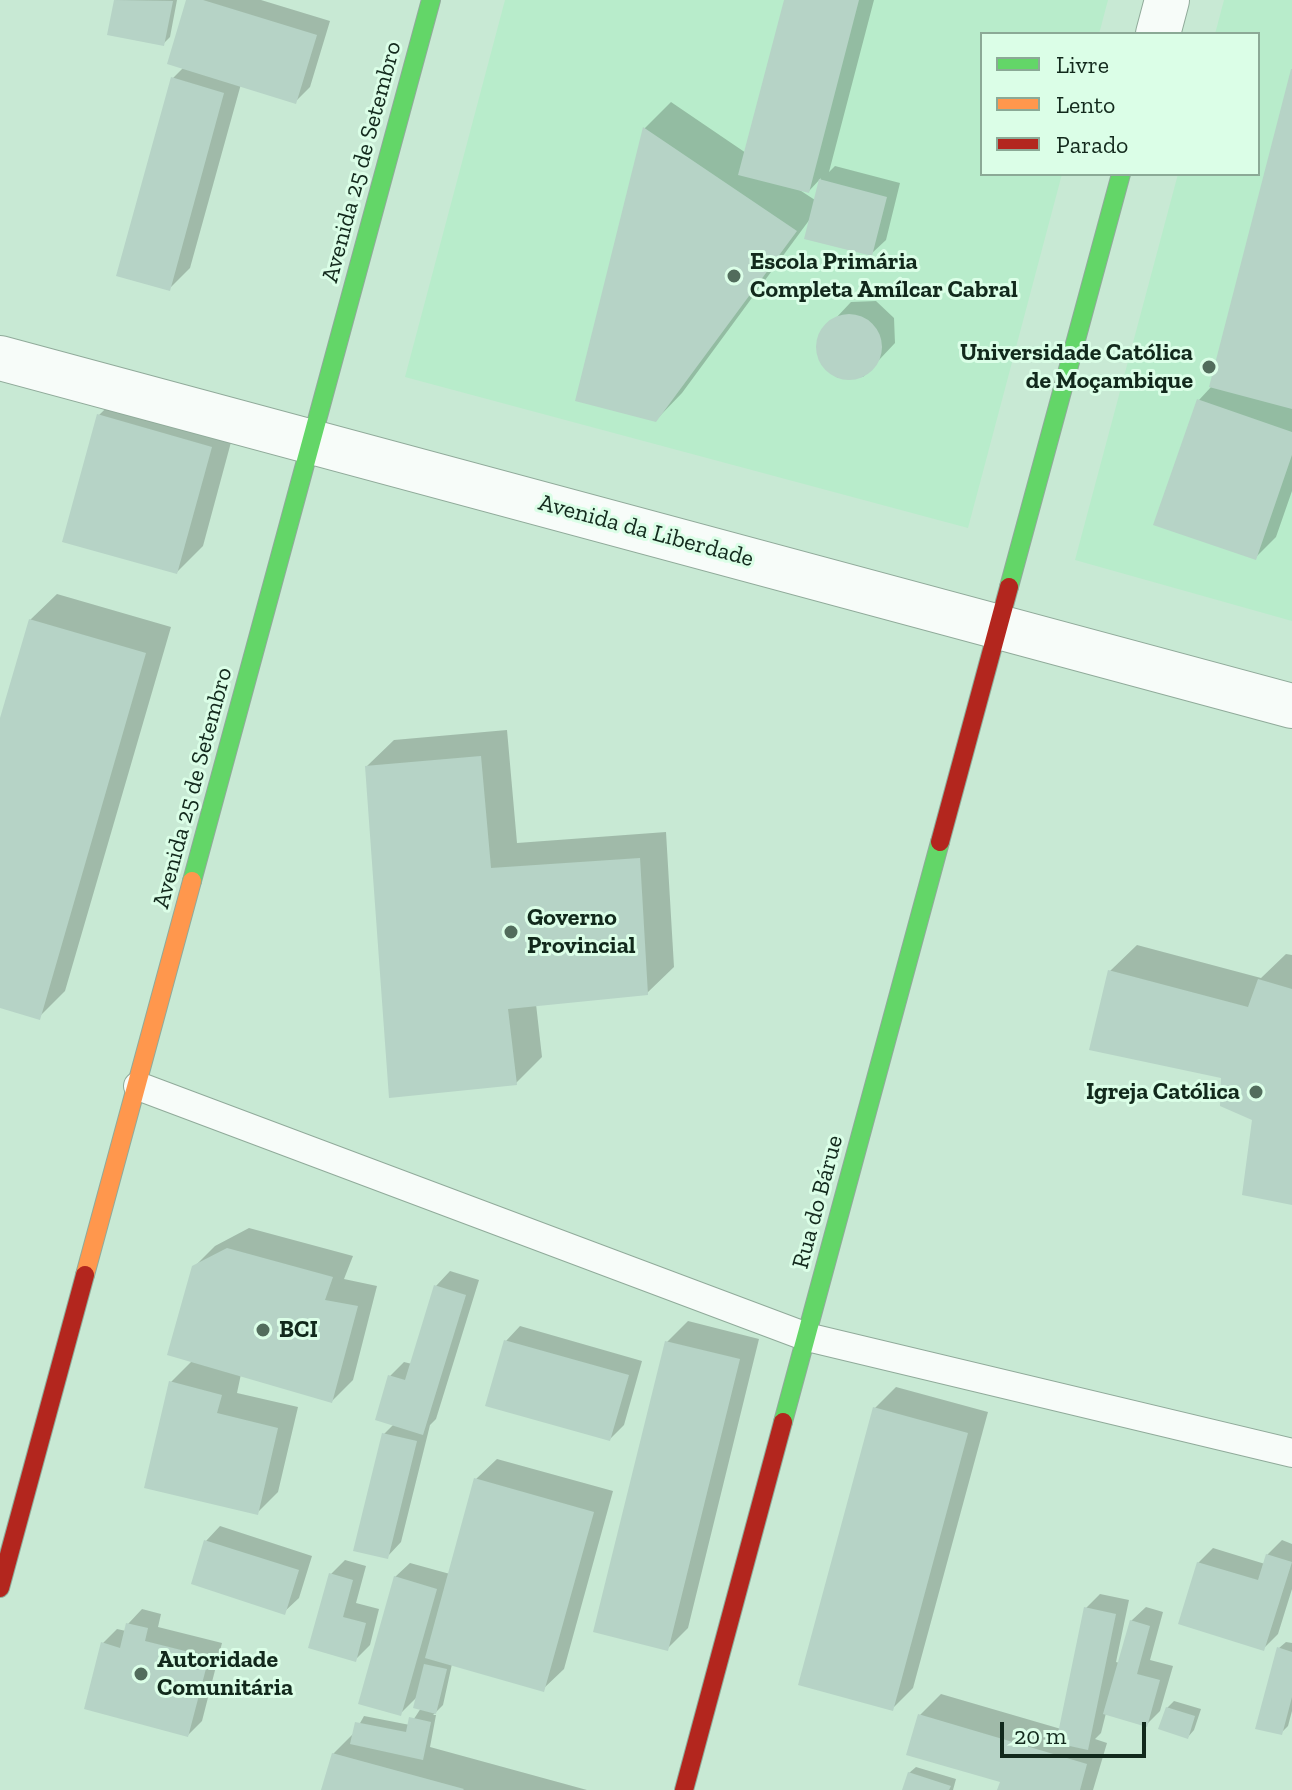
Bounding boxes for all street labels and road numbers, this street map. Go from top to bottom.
street label: Avenida 25 de Setembro [316,38,408,286]
street label: Avenida da Liberdade [535,488,757,574]
street label: Avenida 25 de Setembro [147,664,239,912]
street label: Rua do Bárue [786,1132,850,1272]

